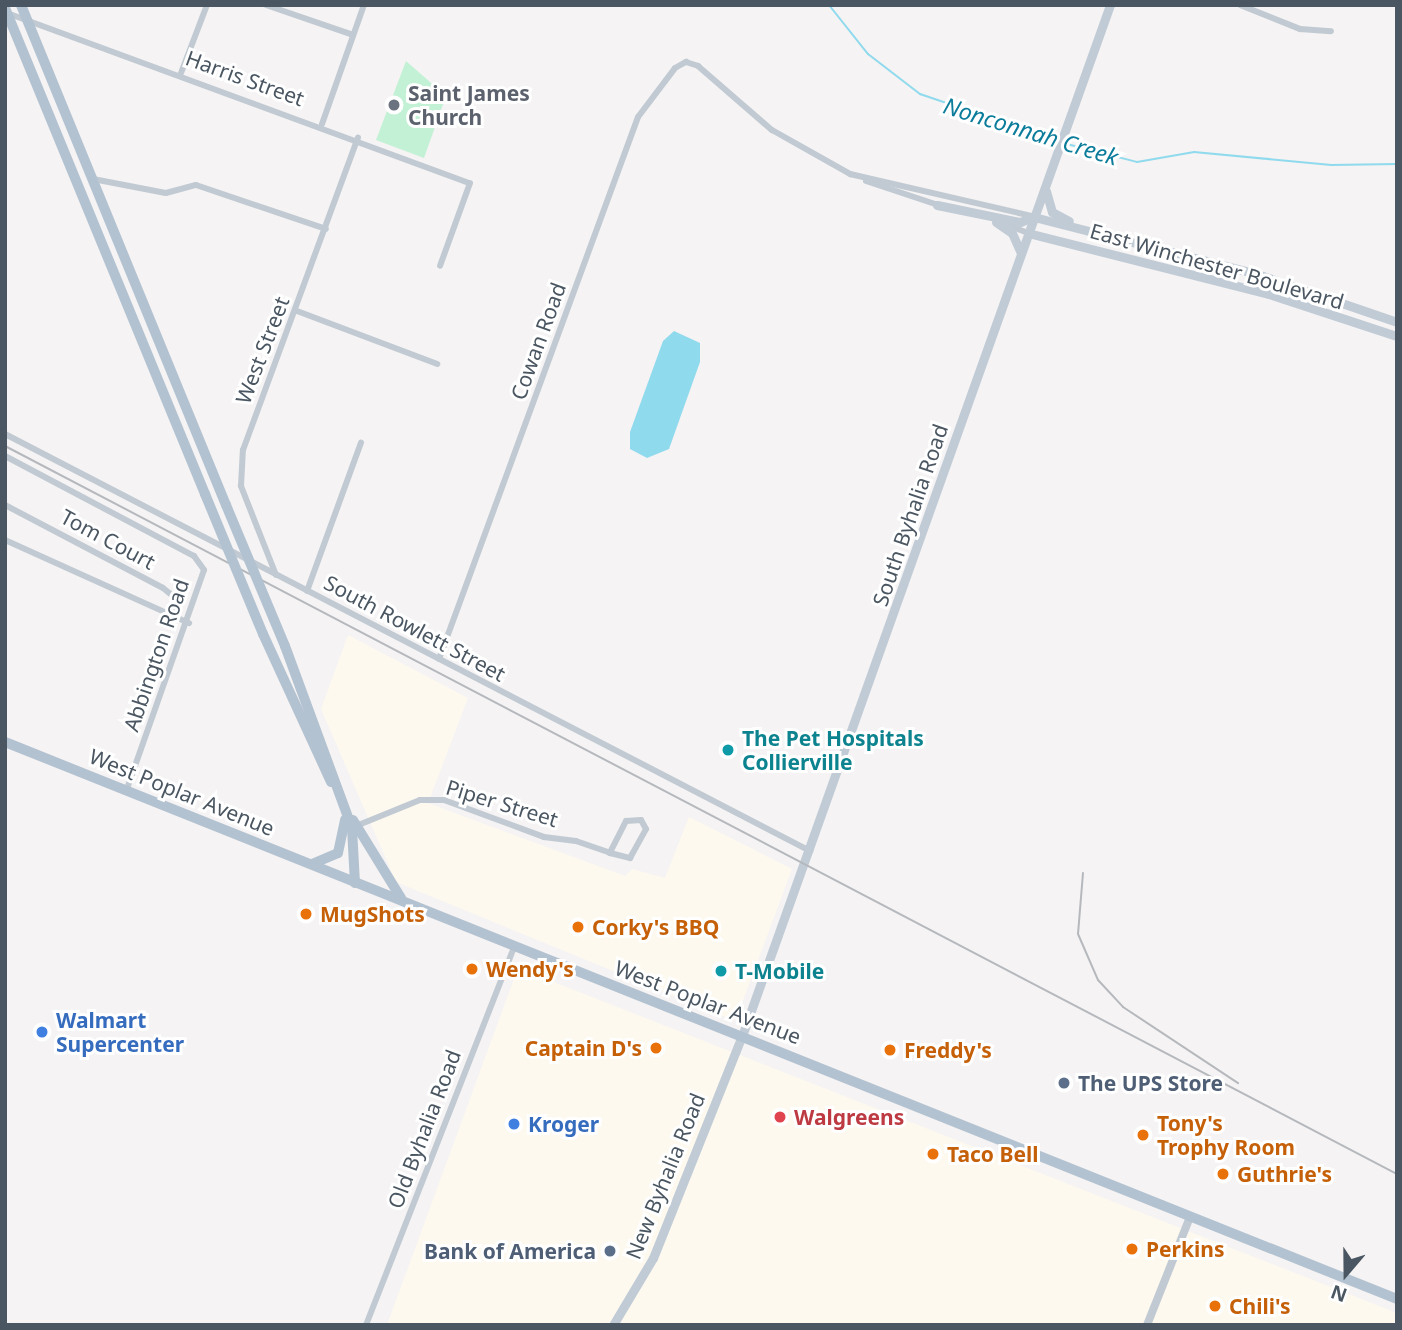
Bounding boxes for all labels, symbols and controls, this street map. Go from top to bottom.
street label: Harris Street [182,45,308,111]
place label: Saint James Church [408,80,530,130]
water label: Nonconnah Creek [940,91,1122,171]
marker: Saint James Church [386,97,402,113]
street label: East Winchester Boulevard [1087,218,1347,314]
street label: Cowan Road [505,279,571,403]
street label: West Street [230,293,294,407]
street label: South Byhalia Road [867,421,953,609]
street label: Tom Court [57,504,159,574]
street label: South Rowlett Street [320,570,510,686]
street label: Abbington Road [118,575,194,735]
place label: The Pet Hospitals Collierville [742,725,924,775]
marker: The Pet Hospitals Collierville [720,742,736,758]
street label: West Poplar Avenue [86,743,278,841]
street label: Piper Street [443,774,561,832]
place label: MugShots [320,901,425,927]
marker: MugShots [298,906,314,922]
place label: Corky's BBQ [592,914,719,940]
marker: Corky's BBQ [570,919,586,935]
street label: West Poplar Avenue [611,955,805,1049]
place label: Wendy's [486,956,574,982]
place label: T-Mobile [735,958,824,984]
marker: Wendy's [464,961,480,977]
marker: T-Mobile [713,963,729,979]
place label: Walmart Supercenter [56,1007,184,1057]
marker: Walmart Supercenter [34,1024,50,1040]
place label: Captain D's [525,1035,642,1061]
place label: Freddy's [904,1037,992,1063]
marker: Captain D's [648,1040,664,1056]
marker: Freddy's [882,1042,898,1058]
street label: Old Byhalia Road [382,1046,466,1212]
place label: The UPS Store [1078,1070,1223,1096]
marker: The UPS Store [1056,1075,1072,1091]
street label: New Byhalia Road [620,1089,710,1263]
place label: Walgreens [794,1104,904,1130]
marker: Walgreens [772,1109,788,1125]
place label: Tony's Trophy Room [1157,1110,1295,1160]
place label: Kroger [528,1111,599,1137]
marker: Kroger [506,1116,522,1132]
marker: Tony's Trophy Room [1135,1127,1151,1143]
place label: Taco Bell [947,1141,1038,1167]
marker: Taco Bell [925,1146,941,1162]
place label: Guthrie's [1237,1161,1332,1187]
marker: Guthrie's [1215,1166,1231,1182]
place label: Perkins [1146,1236,1224,1262]
place label: Bank of America [424,1238,596,1264]
north arrow [1311,1239,1381,1309]
marker: Perkins [1124,1241,1140,1257]
marker: Bank of America [602,1243,618,1259]
text: N [1327,1279,1351,1309]
place label: Chili's [1229,1293,1290,1319]
marker: Chili's [1207,1298,1223,1314]

